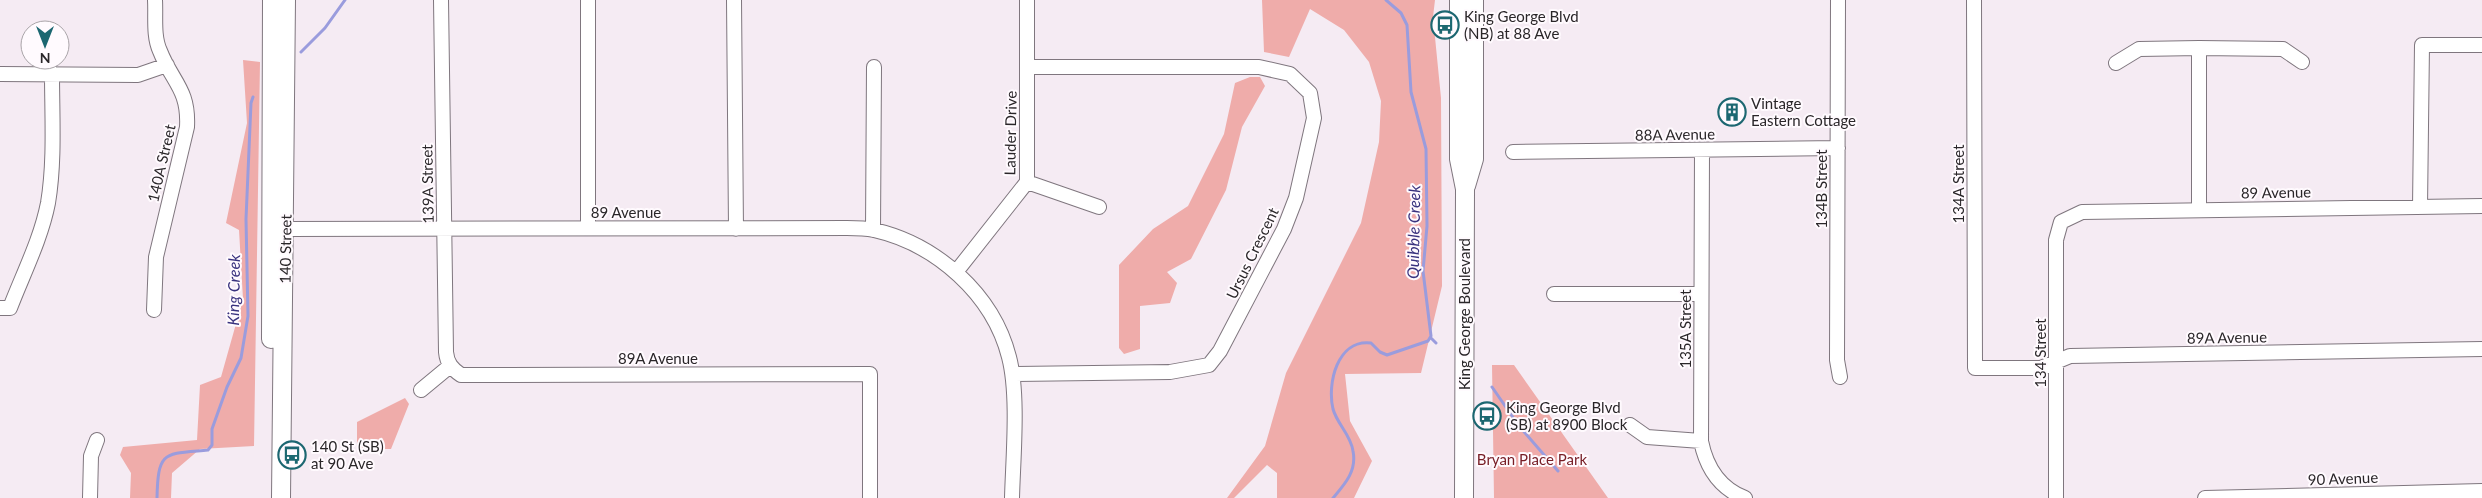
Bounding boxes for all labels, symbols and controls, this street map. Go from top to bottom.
place label: King George Blvd (NB) at 88 Ave [1464,7,1579,42]
bus stop icon: King George Blvd (NB) at 88 Ave [1430,10,1460,40]
north arrow [20,20,70,70]
text: N [40,50,50,67]
street label: Lauder Drive [1000,90,1020,175]
place label: Vintage Eastern Cottage [1751,94,1856,129]
building icon: Vintage Eastern Cottage [1717,97,1747,127]
street label: 140A Street [143,122,179,204]
street label: 88A Avenue [1635,124,1715,144]
street label: 139A Street [417,144,437,224]
street label: 134A Street [1949,144,1967,224]
street label: 134B Street [1812,149,1830,229]
street label: 89 Avenue [2241,182,2311,202]
water label: Quibble Creek [1403,185,1423,279]
street label: 89 Avenue [591,203,661,221]
street label: Ursus Crescent [1222,204,1282,302]
street label: 140 Street [275,214,295,284]
street label: King George Boulevard [1455,238,1473,390]
water label: King Creek [223,254,243,326]
street label: 135A Street [1676,289,1694,369]
street label: 134 Street [2031,318,2049,388]
street label: 89A Avenue [2187,327,2267,347]
street label: 89A Avenue [618,349,698,367]
place label: King George Blvd (SB) at 8900 Block [1506,398,1628,433]
bus stop icon: King George Blvd (SB) at 8900 Block [1472,401,1502,431]
place label: 140 St (SB) at 90 Ave [311,437,384,472]
bus stop icon: 140 St (SB) at 90 Ave [277,440,307,470]
park label: Bryan Place Park [1477,450,1588,468]
street label: 90 Avenue [2308,468,2379,488]

